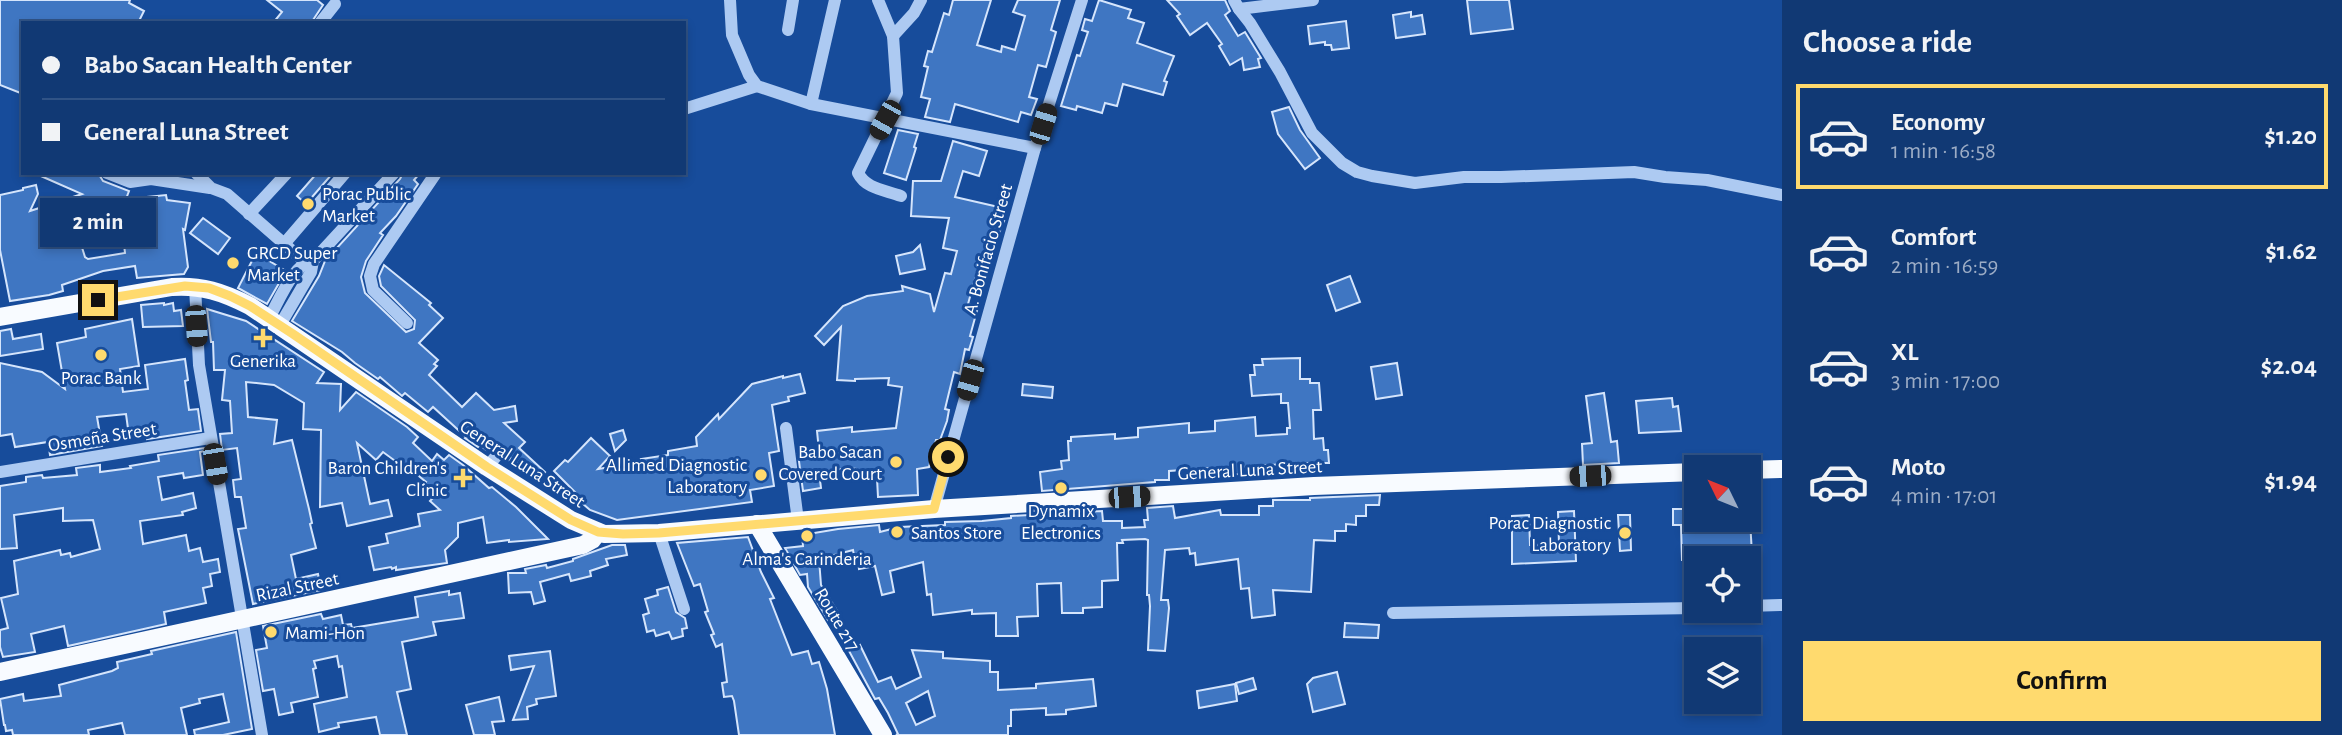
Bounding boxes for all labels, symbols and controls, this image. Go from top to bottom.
text: Choose a ride [1803,26,1972,58]
text: Babo Sacan Health Center [84,52,352,78]
car [866,97,905,143]
car [1027,101,1060,147]
icon: car [1807,105,1870,168]
text: Economy [1891,109,1985,135]
text: General Luna Street [84,119,288,145]
text: $1.20 [2264,123,2317,149]
text: 1 min · 16:58 [1891,140,1996,163]
street label: A. Bonifacio Street [961,182,1016,317]
place label: Porac Public Market [322,185,411,226]
marker: Porac Public Market [300,196,316,212]
callout: 2 min [40,198,156,247]
text: 2 min [72,211,124,234]
icon: car [1807,220,1870,283]
text: Comfort [1891,224,1976,250]
text: $1.62 [2265,238,2317,264]
place label: GRCD Super Market [247,244,337,285]
marker: GRCD Super Market [225,255,241,271]
text: 2 min · 16:59 [1891,255,1998,278]
route end [82,284,114,316]
car [185,304,208,348]
marker: Generika [255,330,271,346]
icon: car [1807,335,1870,398]
text: XL [1891,339,1918,365]
marker: Porac Bank [93,347,109,363]
place label: Generika [230,352,296,371]
text: $2.04 [2260,353,2317,379]
car [955,357,986,403]
place label: Porac Bank [61,369,142,388]
text: 3 min · 17:00 [1891,370,2000,393]
street label: General Luna Street [456,417,588,512]
street label: Osmeña Street [47,420,158,455]
car [202,441,229,487]
route start [932,441,964,473]
place label: Babo Sacan Covered Court [779,443,882,484]
icon: car [1807,450,1870,513]
marker: Babo Sacan Covered Court [888,454,904,470]
text: Moto [1891,454,1946,480]
north arrow [1684,455,1760,532]
map controls [1684,455,1761,714]
place label: Allimed Diagnostic Laboratory [606,456,747,497]
street label: General Luna Street [1177,457,1323,484]
place label: Baron Children's Clinic [327,459,447,500]
car [1569,465,1612,487]
marker: Allimed Diagnostic Laboratory [753,467,769,483]
marker: Baron Children's Clinic [453,468,473,488]
text: $1.94 [2264,468,2317,494]
marker: Dynamix Electronics [1053,480,1069,496]
car [1108,485,1151,509]
text: 4 min · 17:01 [1891,485,1997,508]
place label: Dynamix Electronics [1021,502,1101,543]
place label: Porac Diagnostic Laboratory [1489,514,1611,555]
marker: Santos Store [889,524,905,540]
place label: Santos Store [911,524,1002,543]
marker: Porac Diagnostic Laboratory [1617,525,1633,541]
marker: Alma's Carinderia [799,528,815,544]
button: locate [1684,546,1761,623]
place label: Alma's Carinderia [742,550,872,569]
street label: Rizal Street [254,569,341,606]
street label: Route 217 [811,585,863,655]
marker: Mami-Hon [263,624,279,640]
place label: Mami-Hon [285,624,365,643]
button: layers [1684,637,1761,714]
button: Confirm [1803,641,2321,721]

